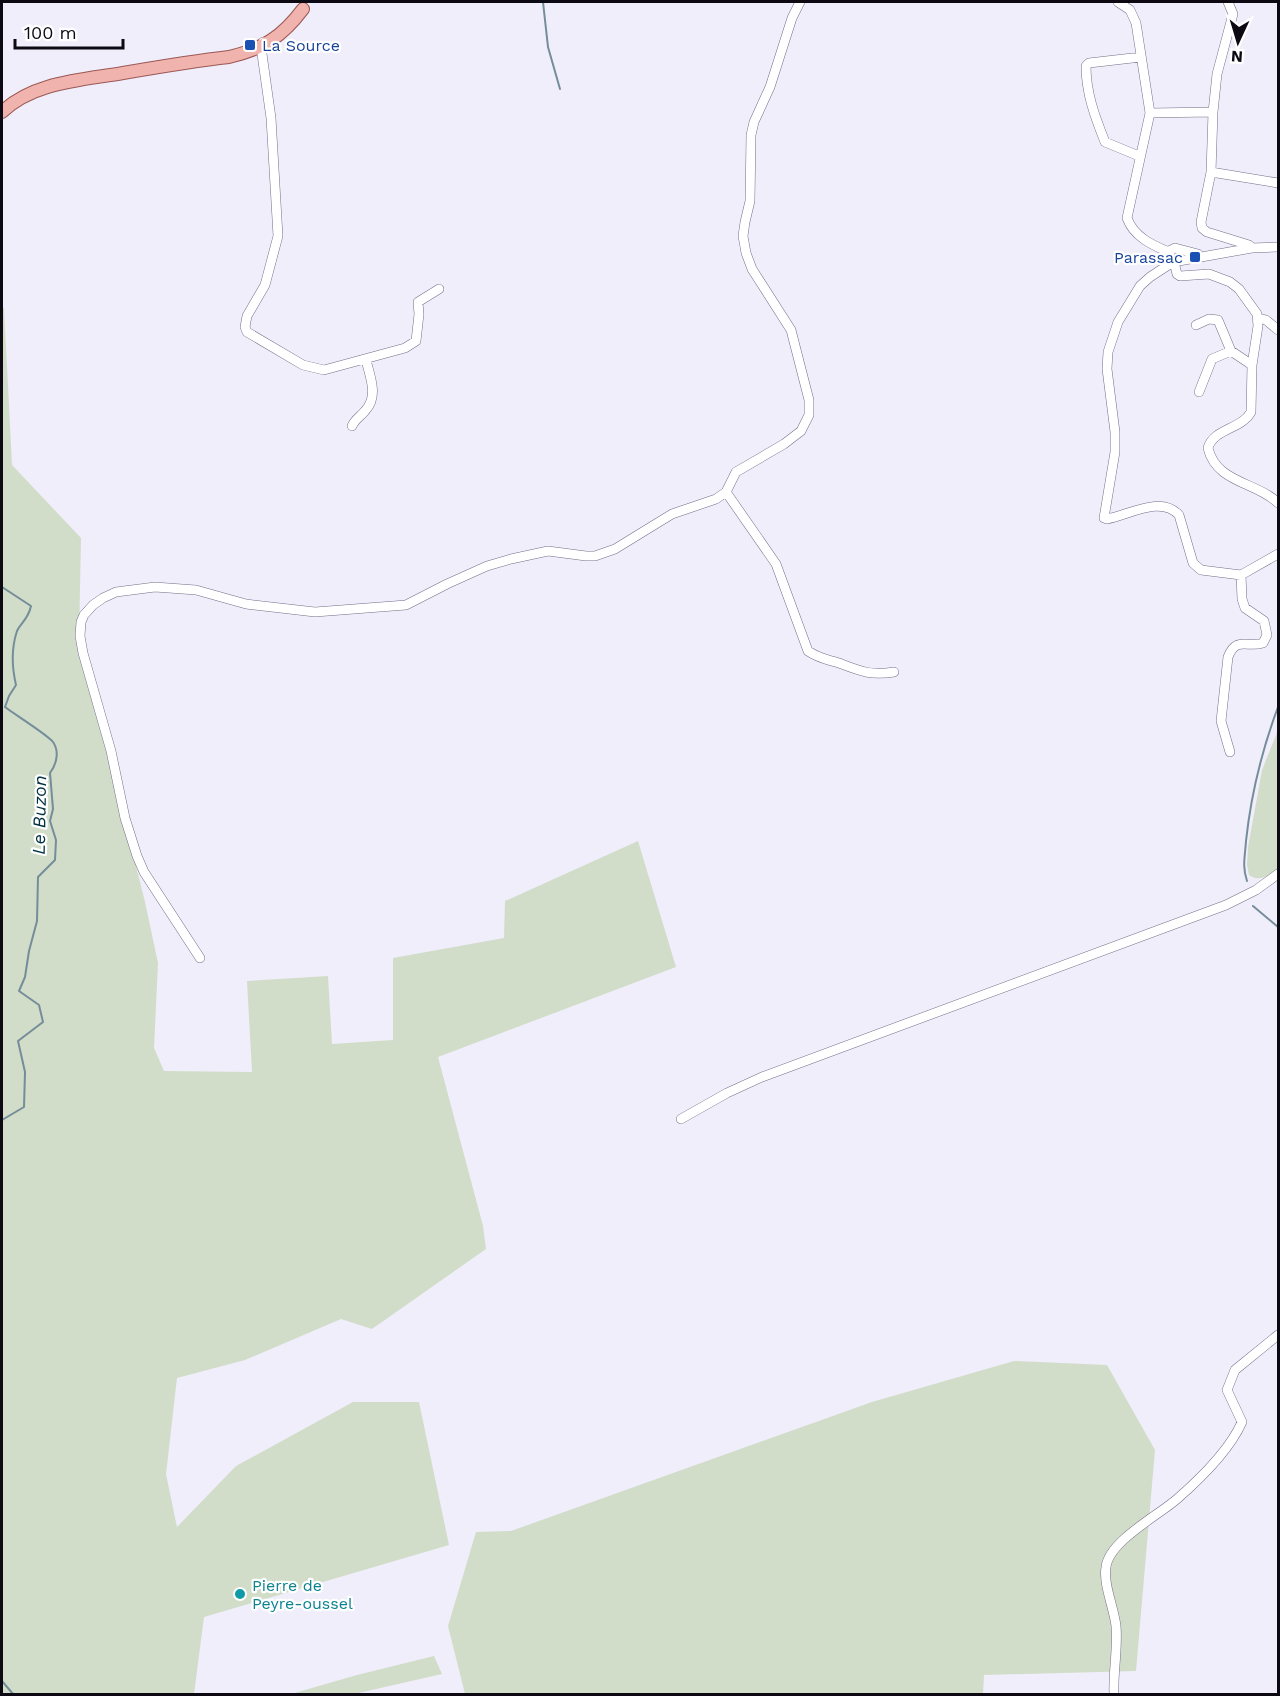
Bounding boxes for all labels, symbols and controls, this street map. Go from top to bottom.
scale bar [15,12,123,50]
north arrow [1208,12,1268,72]
text: 100 m [24,22,77,43]
place label: La Source [262,36,340,55]
marker: La Source [243,38,257,52]
text: N [1230,47,1244,66]
place label: Parassac [1114,248,1183,267]
marker: Parassac [1188,250,1202,264]
water label: Le Buzon [28,775,50,855]
place label: Pierre de Peyre-oussel [252,1576,353,1613]
marker: Pierre de Peyre-oussel [233,1587,247,1601]

